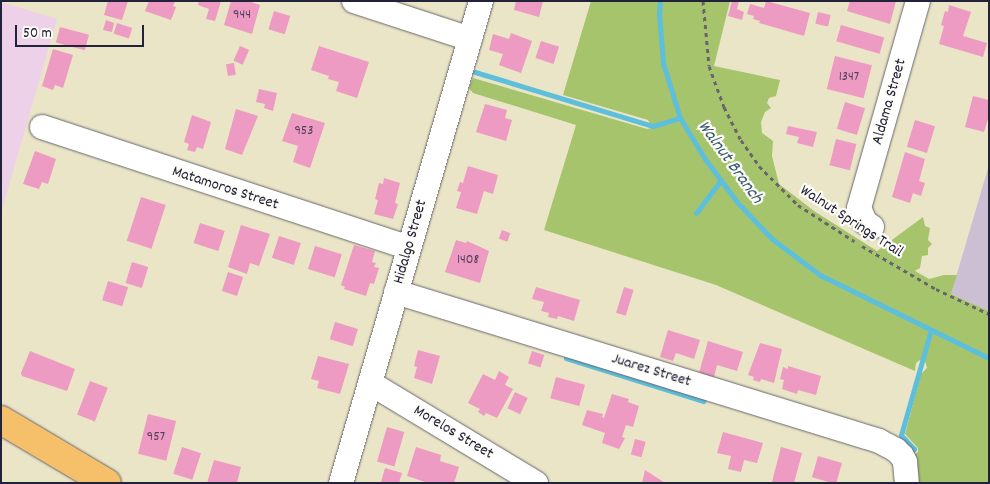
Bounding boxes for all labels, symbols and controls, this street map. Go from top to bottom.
house number: 944 [233,7,251,23]
scale bar [18,15,146,47]
text: 50 m [23,23,52,45]
street label: Aldama Street [869,57,911,147]
house number: 1347 [839,69,859,85]
water label: Walnut Branch [692,117,766,209]
house number: 953 [294,123,314,139]
street label: Matamoros Street [169,163,281,215]
street label: Walnut Springs Trail [796,182,906,262]
street label: Hidalgo Street [390,198,432,286]
house number: 1408 [457,252,479,268]
street label: Juarez Street [609,350,693,392]
street label: Morelos Street [410,402,496,464]
house number: 957 [147,429,165,445]

